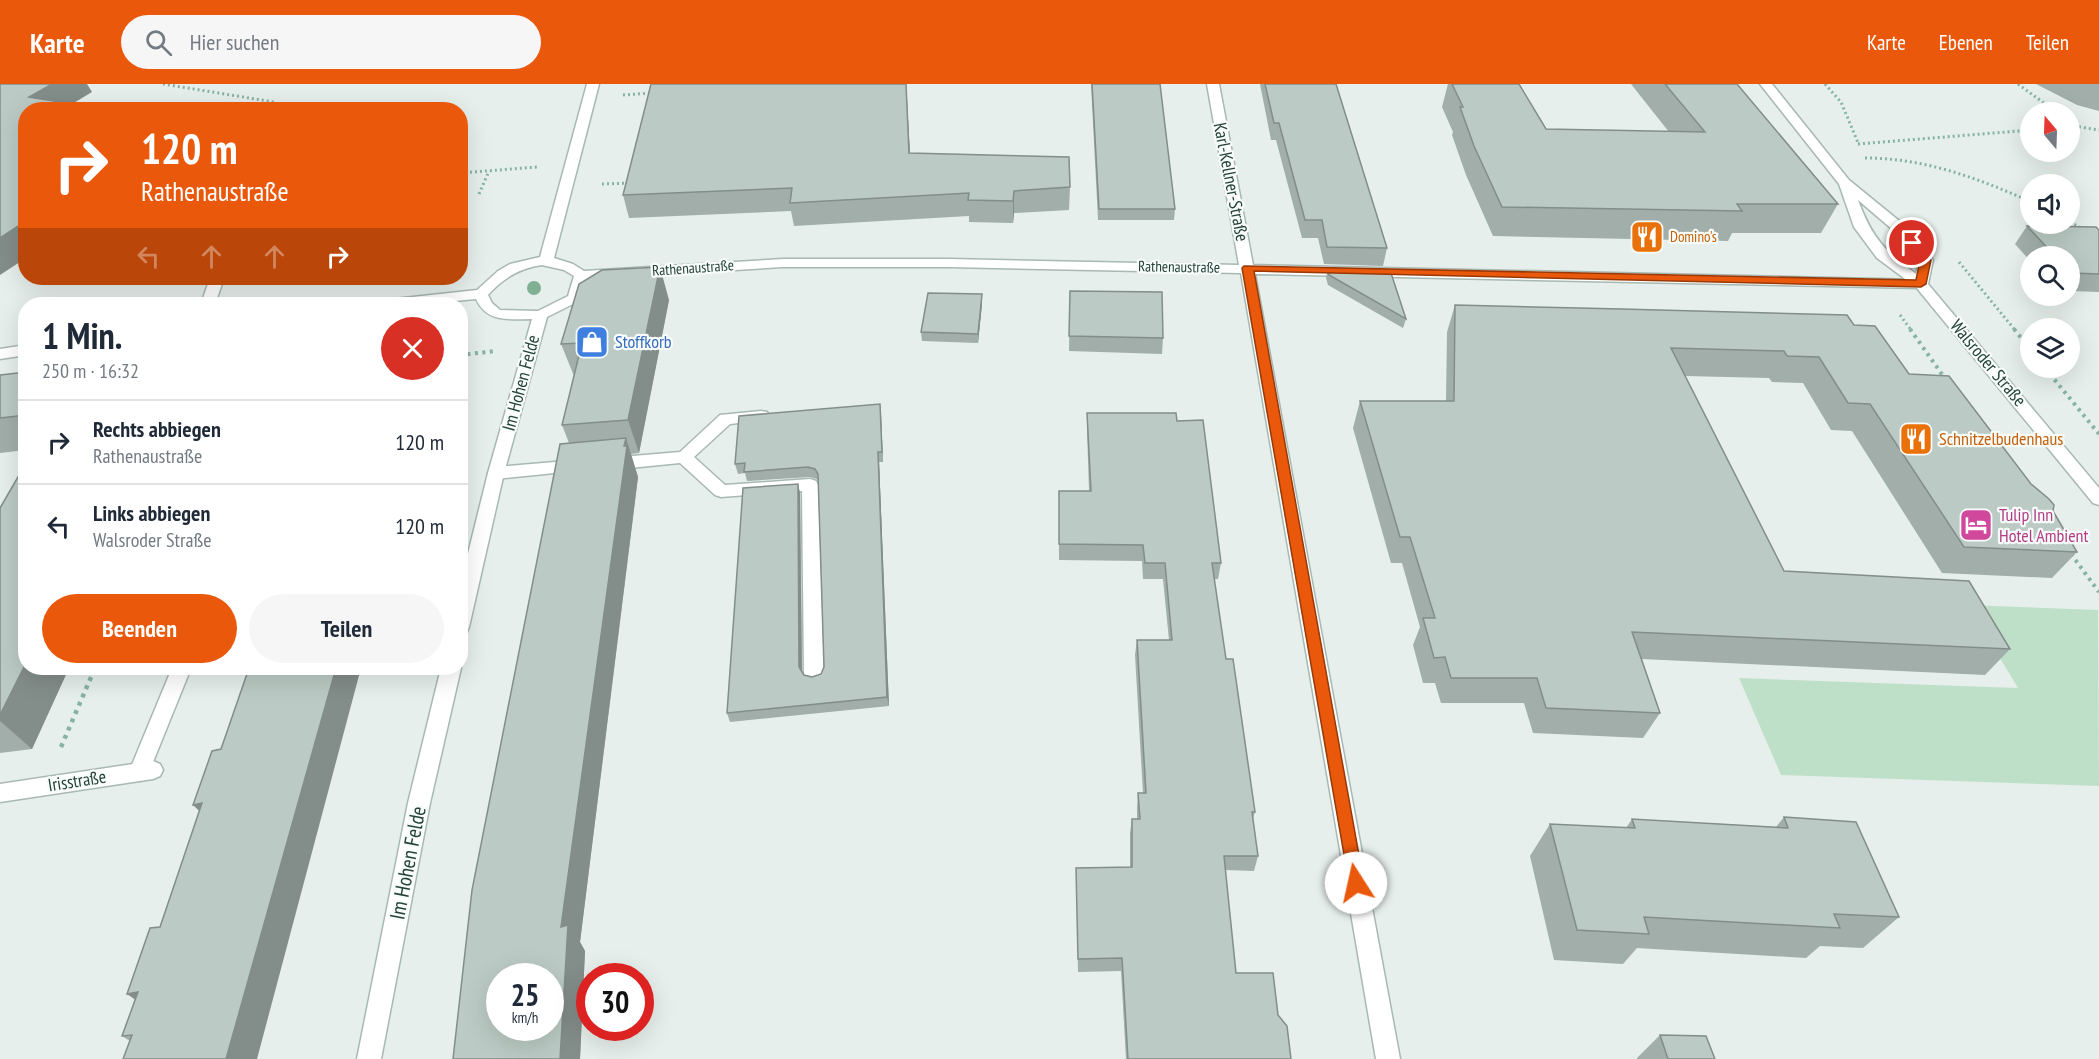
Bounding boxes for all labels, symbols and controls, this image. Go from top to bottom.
search box [121,15,541,69]
text: Karte [30,24,85,61]
icon: search [142,26,175,59]
text: Hier suchen [190,28,279,56]
text: Karte [1867,29,1906,56]
text: Ebenen [1939,29,1993,56]
text: Teilen [2026,29,2069,56]
north arrow [2020,102,2080,162]
map controls [2020,102,2080,378]
text: 120 m [141,121,238,176]
street label: Karl-Kellner-Straße [1209,121,1254,243]
icon: right [42,126,120,204]
text: Rathenaustraße [141,174,289,208]
button: sound [2020,174,2080,234]
pin [1886,217,1937,268]
restaurant icon: Domino's [1629,219,1665,255]
icon: arrive [1895,226,1928,259]
place label: Domino's [1670,227,1717,246]
icon: left [132,240,165,273]
icon: ahead [195,240,228,273]
icon: ahead [258,240,291,273]
icon: right [321,240,354,273]
button: search [2020,246,2080,306]
street label: Rathenaustraße [651,255,735,280]
street label: Rathenaustraße [1138,256,1220,277]
text: 1 Min. [42,312,122,359]
street label: Walsroder Straße [1945,314,2031,411]
button: close [381,317,444,380]
button: layers [2020,318,2080,378]
shop icon: Stoffkorb [574,324,610,360]
place label: Stoffkorb [615,330,672,353]
street label: Im Hohen Felde [497,332,544,433]
text: 250 m · 16:32 [42,358,139,384]
text: Rechts abbiegen [93,415,221,443]
restaurant icon: Schnitzelbudenhaus [1898,421,1934,457]
icon: right [42,426,75,459]
place label: Schnitzelbudenhaus [1939,427,2063,450]
text: 120 m [395,428,444,456]
text: Rathenaustraße [93,443,202,469]
text: Links abbiegen [93,499,210,527]
place label: Tulip Inn Hotel Ambient [1999,503,2088,547]
hotel icon: Tulip Inn Hotel Ambient [1958,507,1994,543]
icon: left [42,510,75,543]
text: 120 m [395,512,444,540]
text: Walsroder Straße [93,527,212,553]
button: Beenden [42,594,237,663]
button: Teilen [249,594,444,663]
street label: Irisstraße [46,765,108,796]
street label: Im Hohen Felde [383,804,432,922]
position arrow [1324,851,1388,915]
speed limit sign: 30 [576,963,654,1041]
text: 25 [511,975,539,1014]
text: km/h [512,1008,538,1027]

